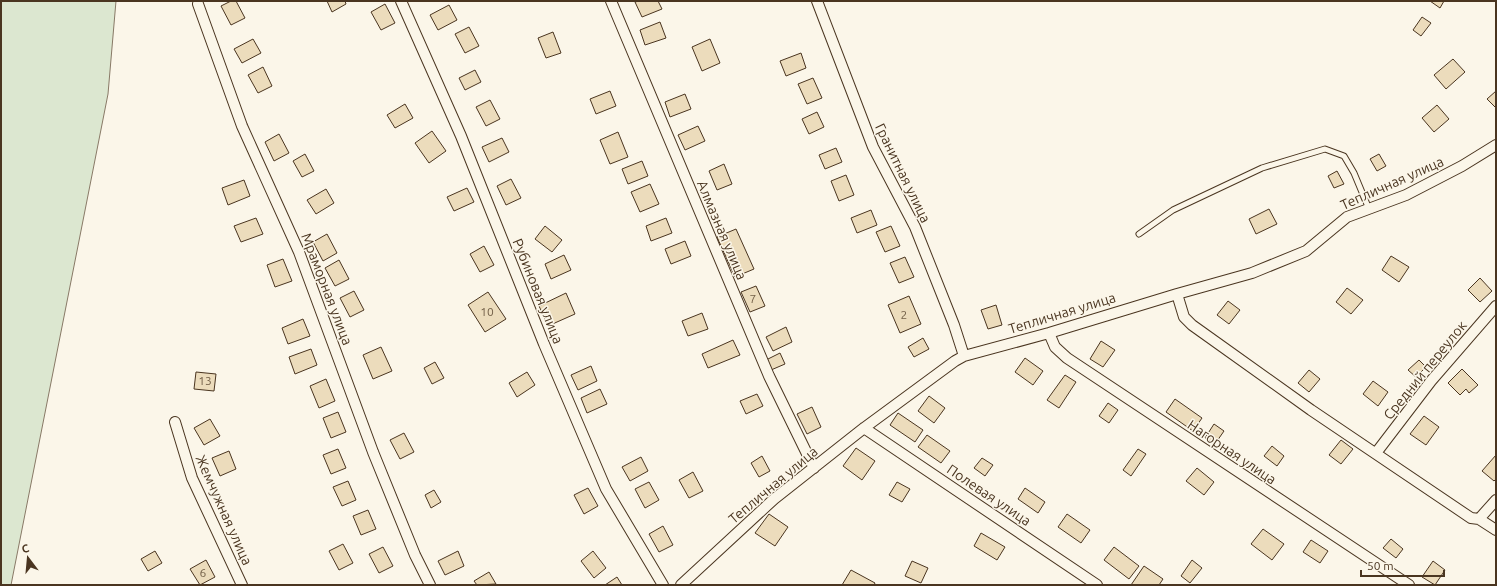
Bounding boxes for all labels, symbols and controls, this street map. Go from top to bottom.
street label: Гранитная улица [872,121,934,225]
street label: Тепличная улица [1338,153,1446,213]
street label: Алмазная улица [694,178,750,282]
street label: Мраморная улица [298,231,356,347]
street label: Рубиновая улица [510,236,566,346]
street label: Тепличная улица [1006,289,1118,337]
house number: 7 [750,292,756,305]
house number: 10 [480,305,494,318]
house number: 2 [901,308,907,321]
street label: Средний переулок [1380,317,1470,423]
house number: 13 [198,374,212,387]
street label: Нагорная улица [1185,416,1279,488]
street label: Тепличная улица [725,443,821,527]
street label: Жемчужная улица [193,453,255,567]
street label: Полевая улица [944,461,1034,529]
north arrow [8,538,48,578]
text: С [20,542,30,555]
scale bar [1361,552,1444,578]
text: 50 m [1367,559,1394,572]
house number: 6 [200,566,207,579]

